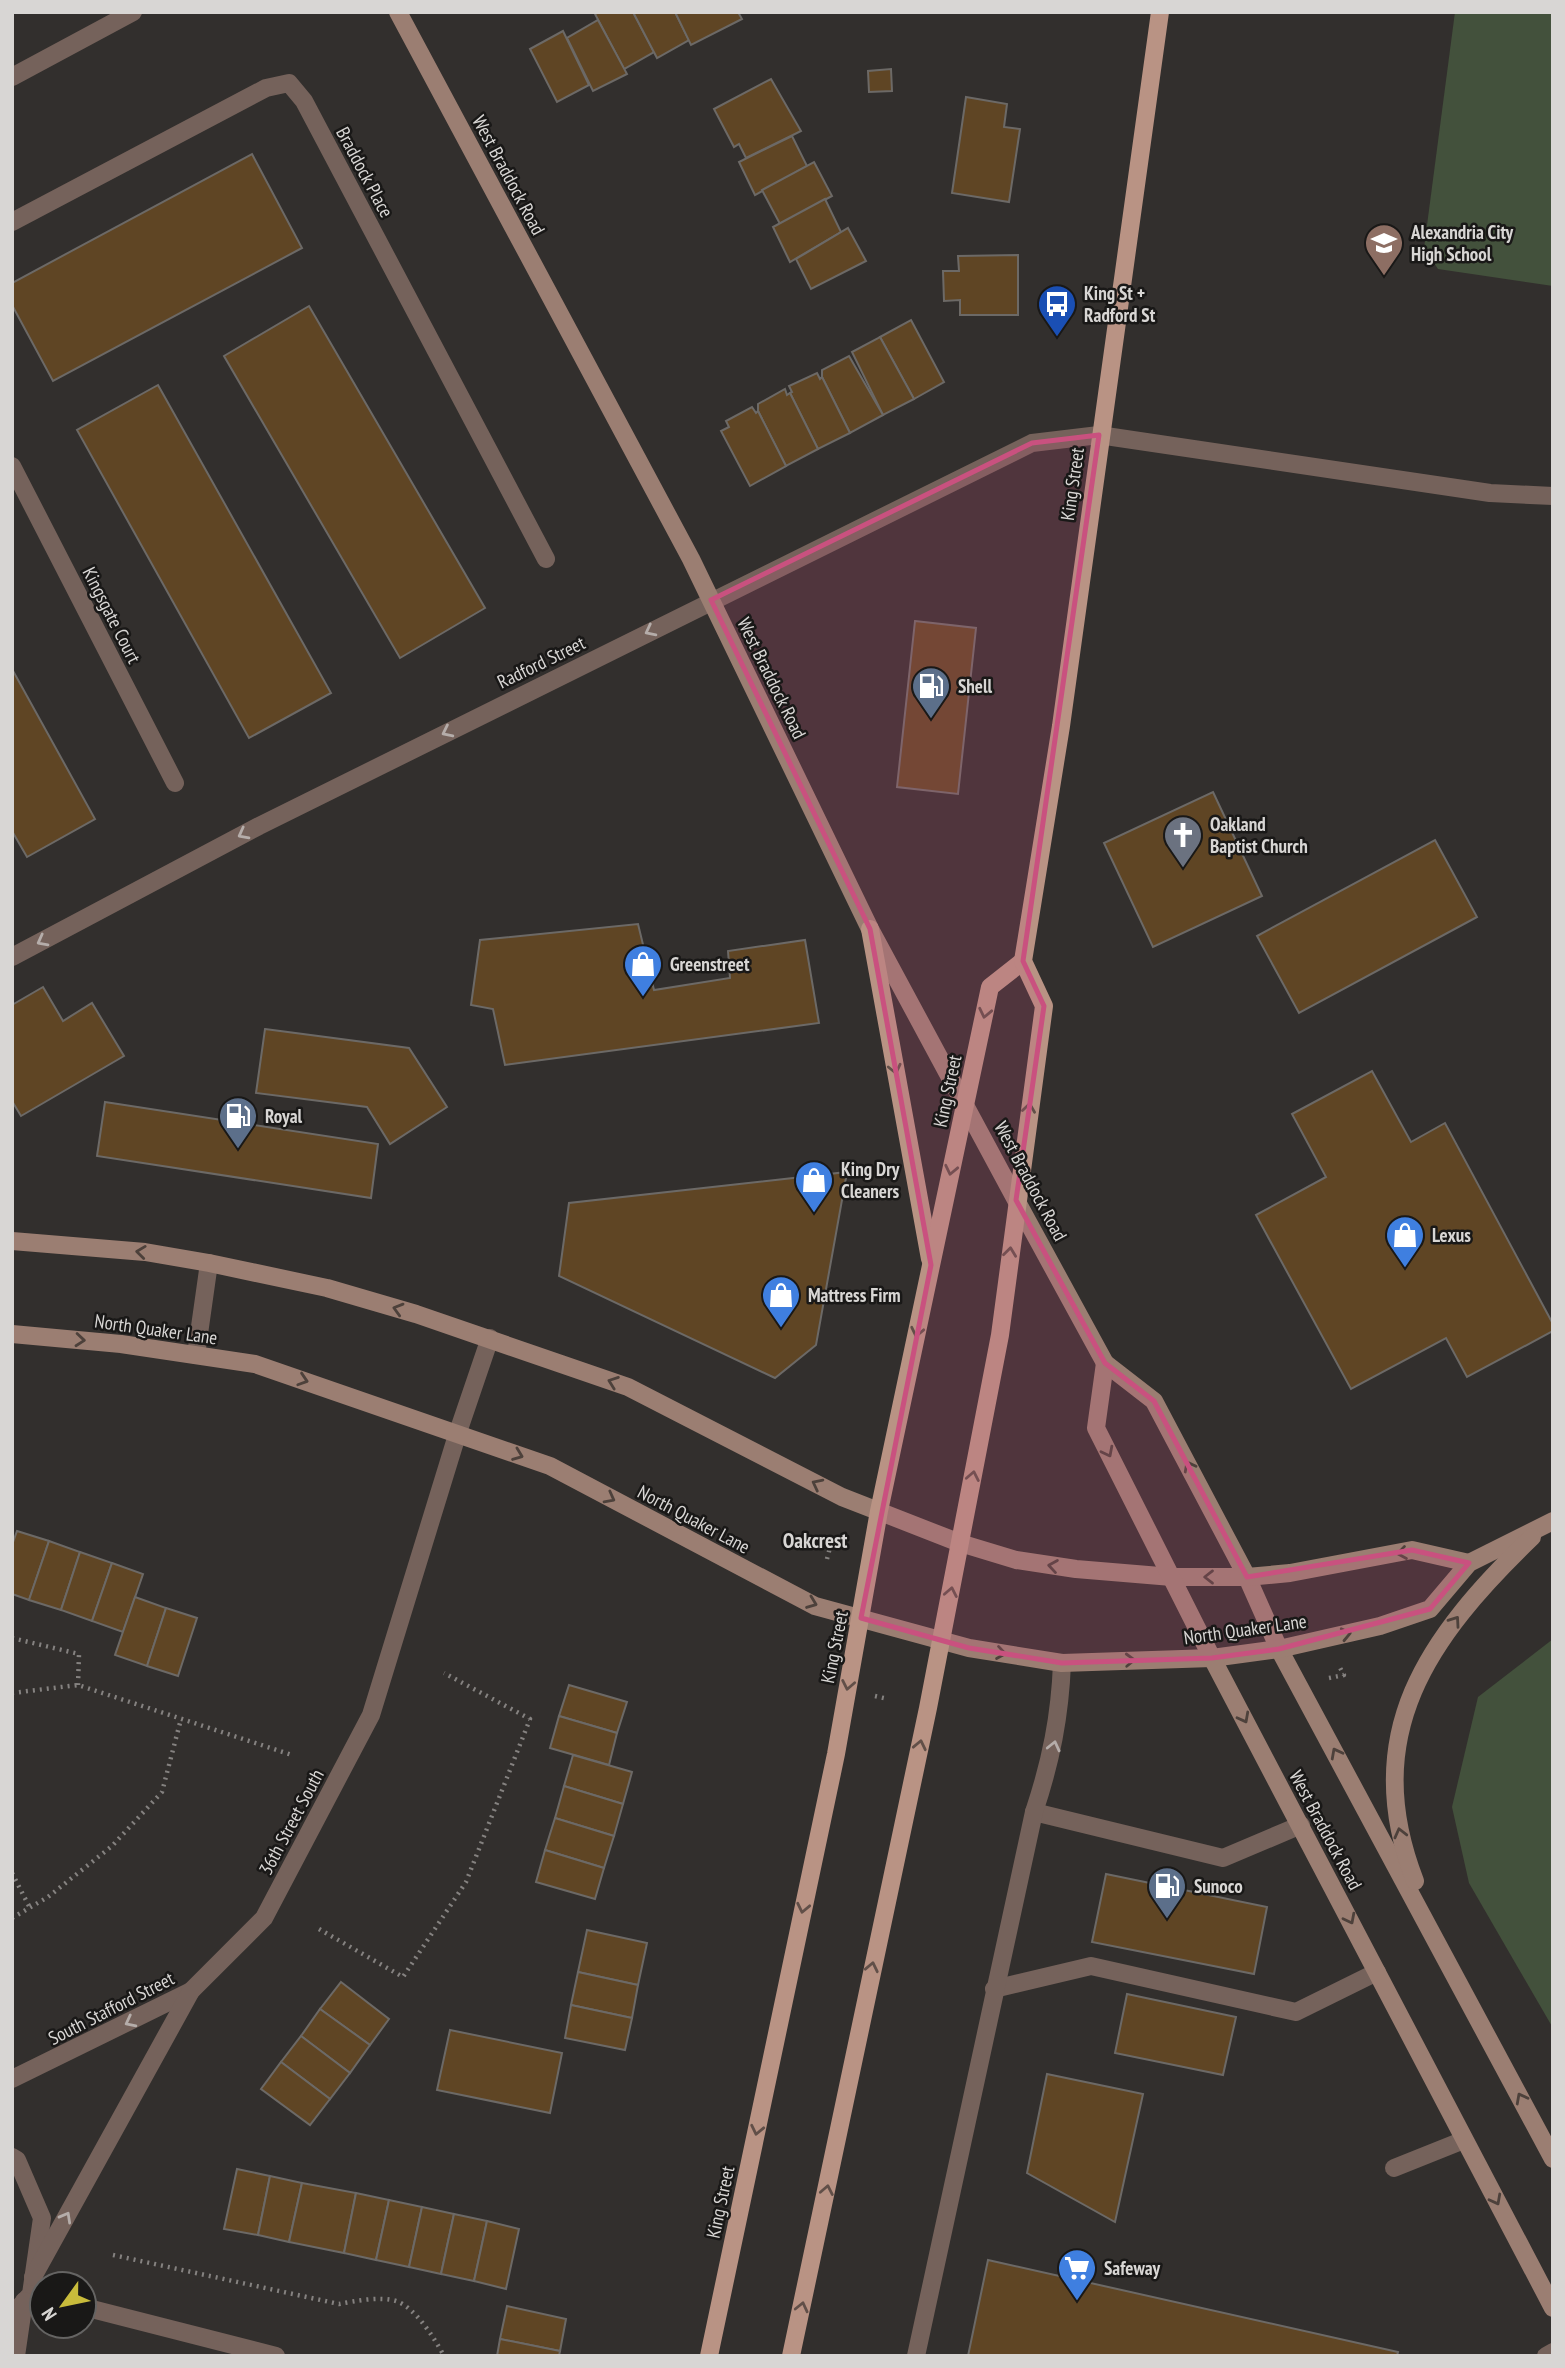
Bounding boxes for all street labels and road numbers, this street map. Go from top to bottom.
street label: West Braddock Road [467,111,551,239]
street label: Braddock Place [331,123,399,221]
street label: King Street [1055,445,1089,522]
street label: Kingsgate Court [78,563,147,668]
street label: West Braddock Road [732,613,812,743]
street label: Radford Street [493,630,590,694]
street label: King Street [928,1052,967,1129]
street label: West Braddock Road [989,1117,1073,1245]
street label: North Quaker Lane [93,1309,219,1350]
street label: North Quaker Lane [634,1479,754,1559]
street label: King Street [815,1608,853,1685]
street label: North Quaker Lane [1182,1608,1308,1649]
street label: 36th Street South [253,1765,329,1879]
street label: West Braddock Road [1284,1766,1368,1894]
street label: South Stafford Street [44,1966,179,2050]
street label: King Street [701,2163,740,2240]

